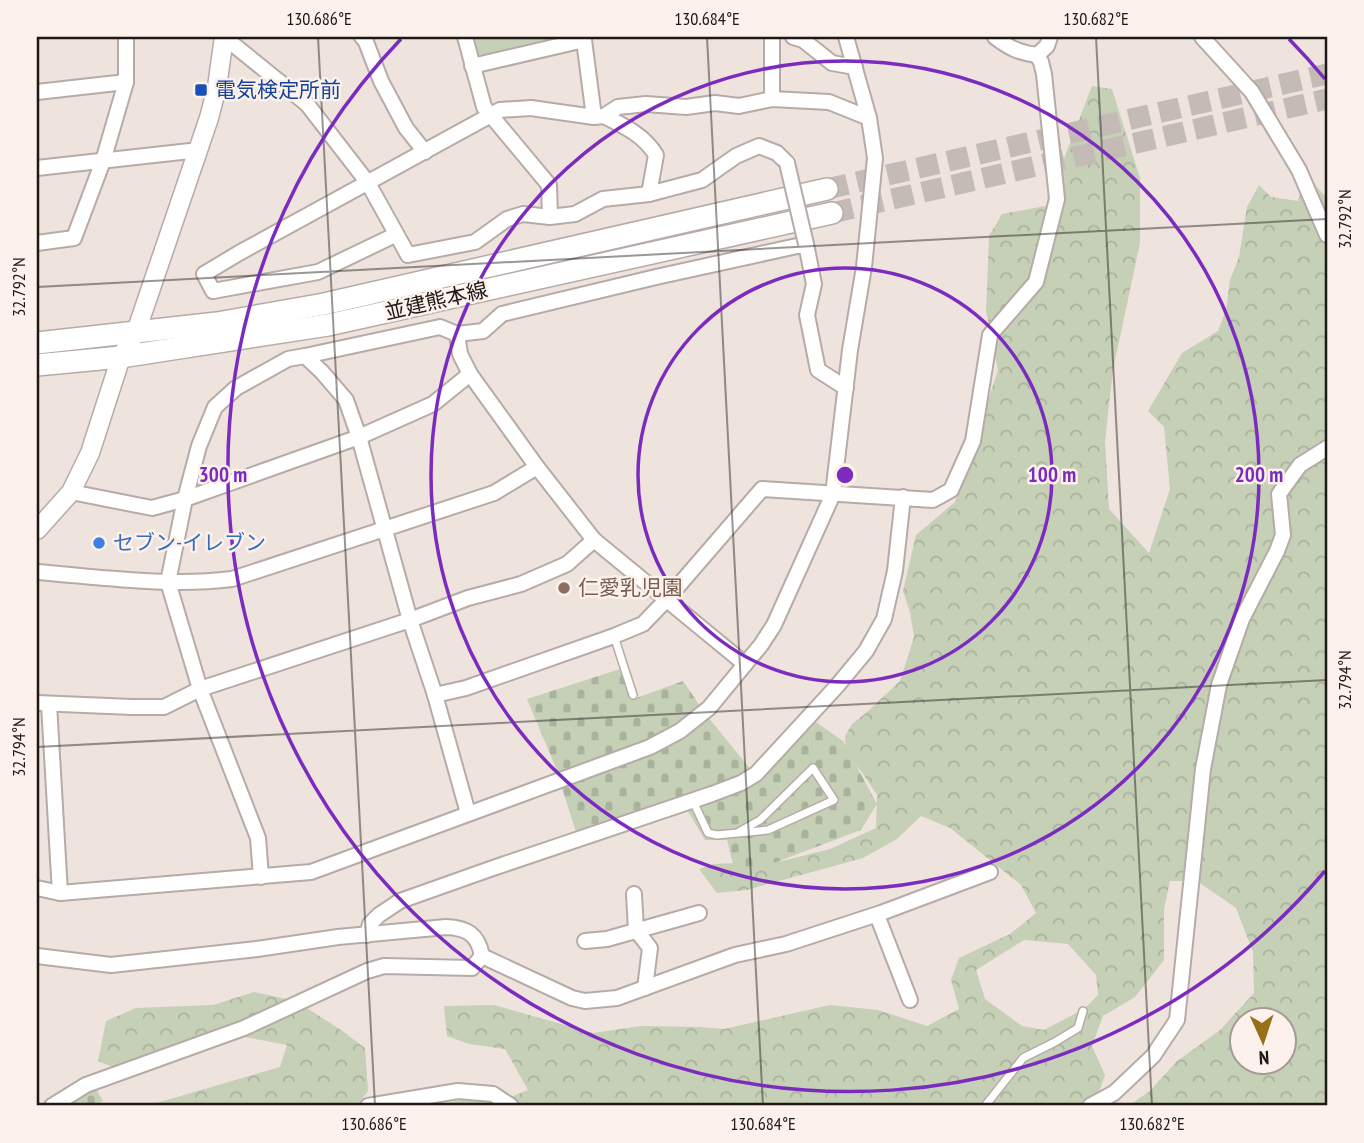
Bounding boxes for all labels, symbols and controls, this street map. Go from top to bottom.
text: 130.686°E [286,7,352,30]
text: 130.684°E [674,7,740,30]
text: 130.682°E [1063,7,1129,30]
place label: 電気検定所前 [215,76,341,103]
marker: 電気検定所前 [193,82,209,98]
text: 32.792°N [1333,189,1356,249]
text: 32.792°N [7,257,30,317]
street label: 並建熊本線 [382,276,490,325]
text: 300 m [199,461,247,488]
text: 100 m [1028,461,1076,488]
text: 200 m [1235,461,1283,488]
centre of rings [833,463,857,487]
place label: セブン-イレブン [113,529,266,556]
marker: セブン-イレブン [91,535,107,551]
place label: 仁愛乳児園 [578,574,683,601]
marker: 仁愛乳児園 [556,580,572,596]
text: 32.794°N [1333,650,1356,710]
text: 32.794°N [7,717,30,777]
north arrow [1228,1006,1298,1076]
text: N [1258,1046,1270,1070]
text: 130.686°E [341,1112,407,1135]
text: 130.684°E [730,1112,796,1135]
text: 130.682°E [1119,1112,1185,1135]

